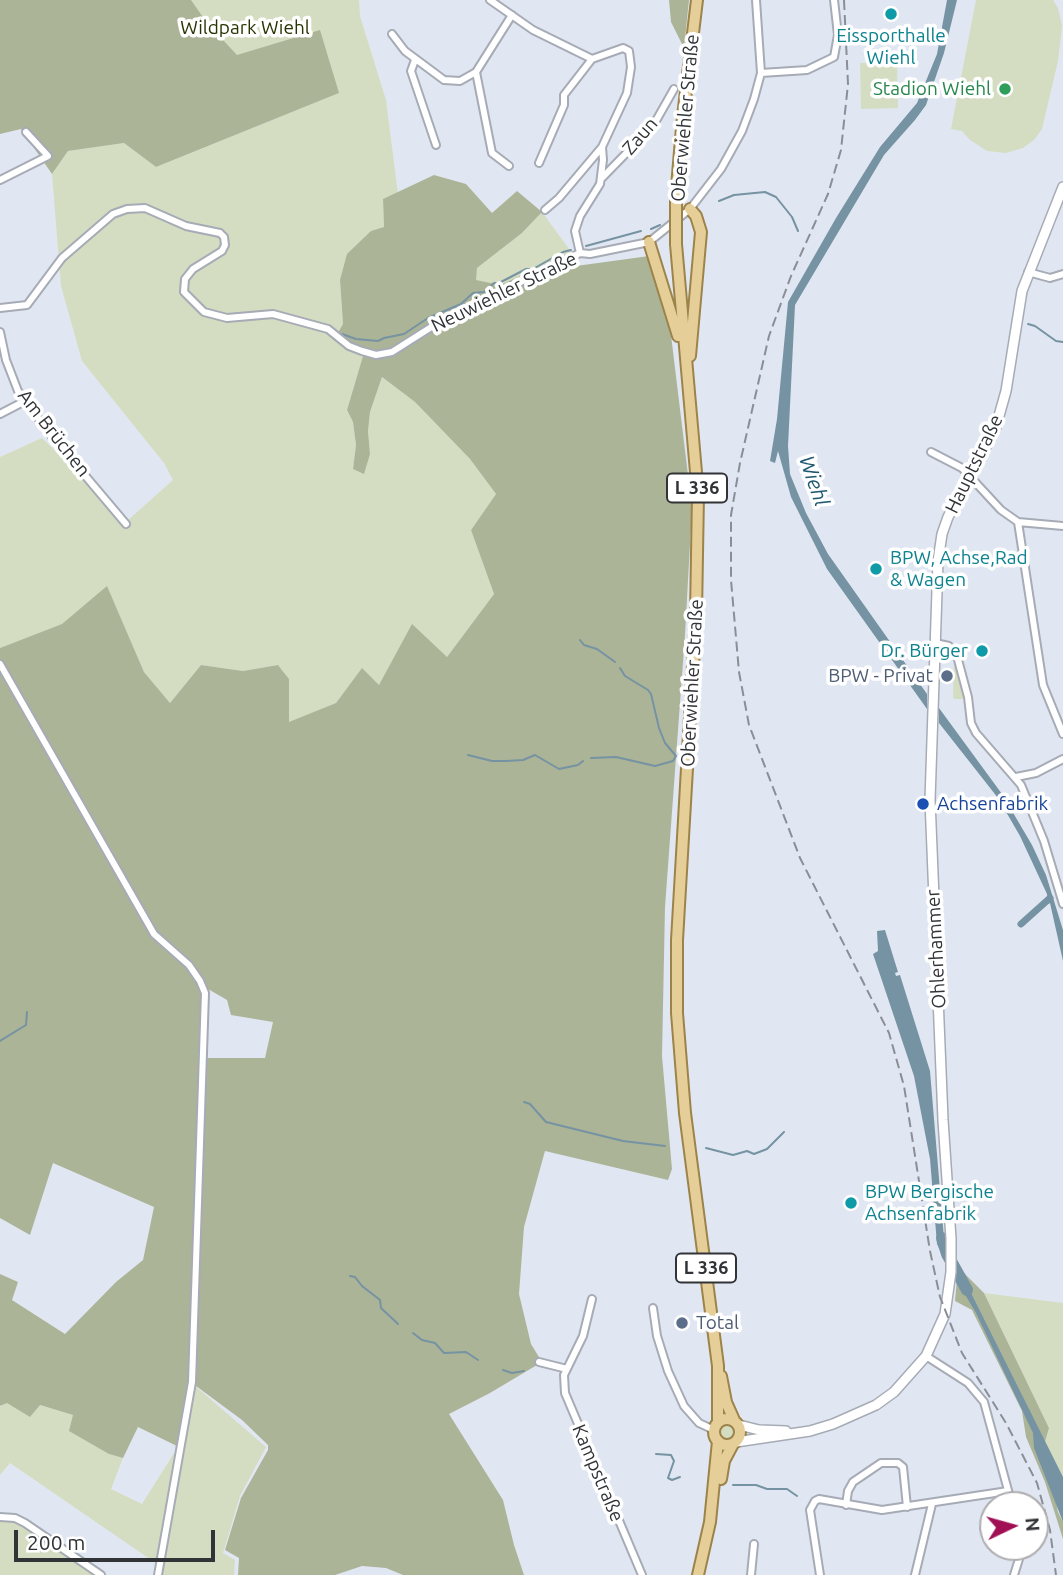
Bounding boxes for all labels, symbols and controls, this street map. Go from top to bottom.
marker: Eissporthalle Wiehl [883,6,899,22]
park label: Wildpark Wiehl [180,17,310,39]
place label: Eissporthalle Wiehl [836,25,946,69]
street label: Oberwiehler Straße [666,33,704,203]
place label: Stadion Wiehl [873,78,991,100]
marker: Stadion Wiehl [997,81,1013,97]
street label: Zaun [618,113,662,159]
street label: Neuwiehler Straße [428,247,580,337]
street label: Am Brüchen [13,385,95,481]
street label: Hauptstraße [940,411,1008,517]
water label: Wiehl [794,452,834,510]
road number: L 336 [667,474,727,502]
place label: BPW, Achse,Rad & Wagen [890,547,1028,591]
marker: BPW, Achse,Rad & Wagen [868,561,884,577]
street label: Oberwiehler Straße [676,599,708,767]
place label: Dr. Bürger [881,640,968,662]
marker: Dr. Bürger [974,643,990,659]
place label: BPW - Privat [828,665,933,687]
marker: BPW - Privat [939,668,955,684]
place label: Achsenfabrik [937,793,1048,815]
marker: Achsenfabrik [915,796,931,812]
street label: Ohlerhammer [921,889,951,1009]
place label: BPW Bergische Achsenfabrik [865,1181,994,1225]
marker: BPW Bergische Achsenfabrik [843,1195,859,1211]
road number: L 336 [676,1254,736,1282]
place label: Total [696,1312,739,1334]
marker: Total [674,1315,690,1331]
street label: Kampstraße [567,1421,629,1525]
north arrow [979,1491,1049,1561]
scale bar [18,1516,219,1560]
text: N [1021,1516,1045,1532]
text: 200 m [27,1530,85,1554]

